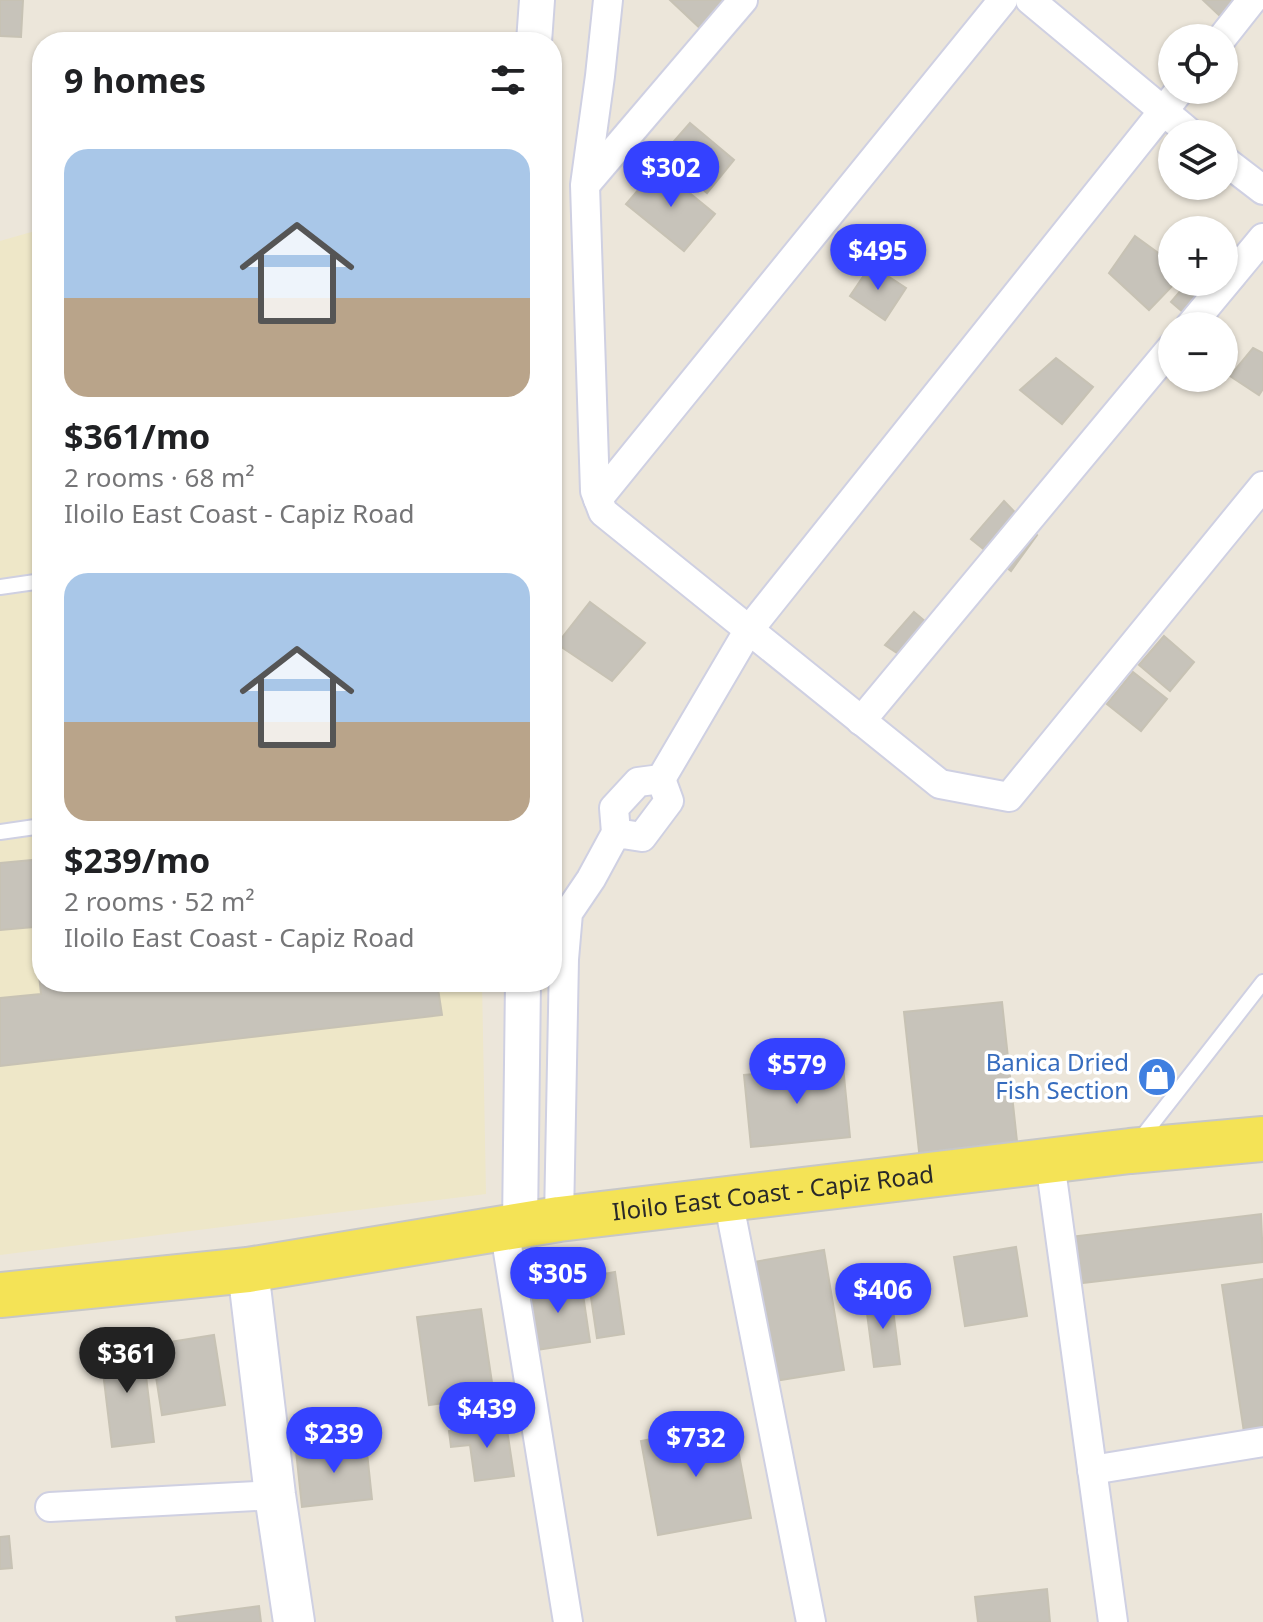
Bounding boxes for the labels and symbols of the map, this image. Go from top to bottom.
pin: $302 [624,141,718,209]
pin: $495 [831,224,925,292]
pin: $579 [750,1038,844,1106]
place label: Banica Dried Fish Section [986,1045,1129,1106]
shop icon: Banica Dried Fish Section [1136,1056,1178,1098]
street label: Iloilo East Coast - Capiz Road [610,1156,936,1228]
pin: $305 [511,1247,605,1315]
pin: $406 [836,1263,930,1331]
pin: $361 [80,1327,174,1395]
pin: $439 [440,1382,534,1450]
pin: $239 [287,1407,381,1475]
pin: $732 [649,1411,743,1479]

